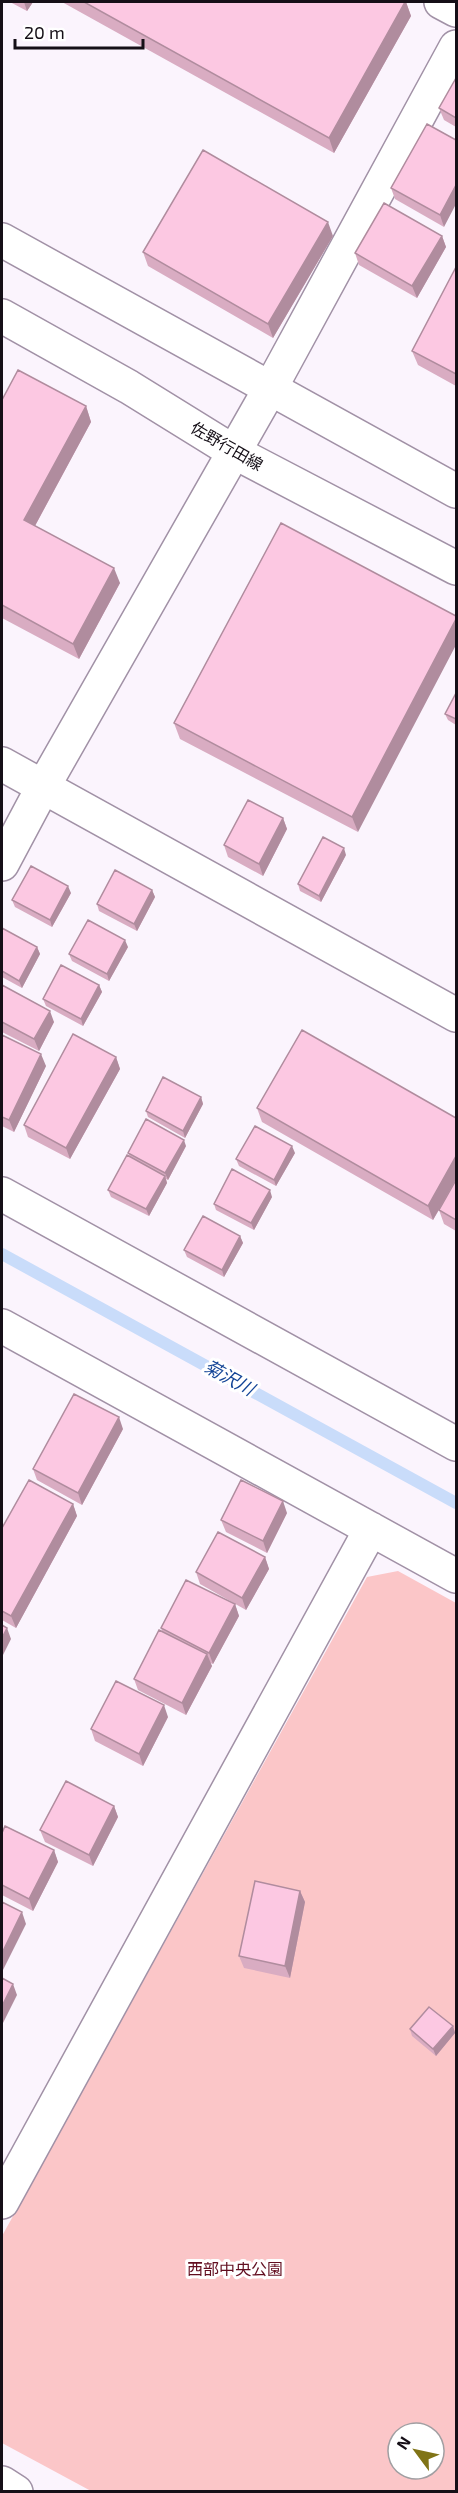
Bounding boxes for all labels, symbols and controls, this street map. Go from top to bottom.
scale bar [15,12,142,50]
text: 20 m [24,21,65,43]
street label: 佐野行田線 [188,417,267,474]
water label: 菊沢川 [201,1354,260,1401]
park label: 西部中央公園 [187,2259,283,2278]
north arrow [386,2421,446,2481]
text: N [392,2433,414,2453]

